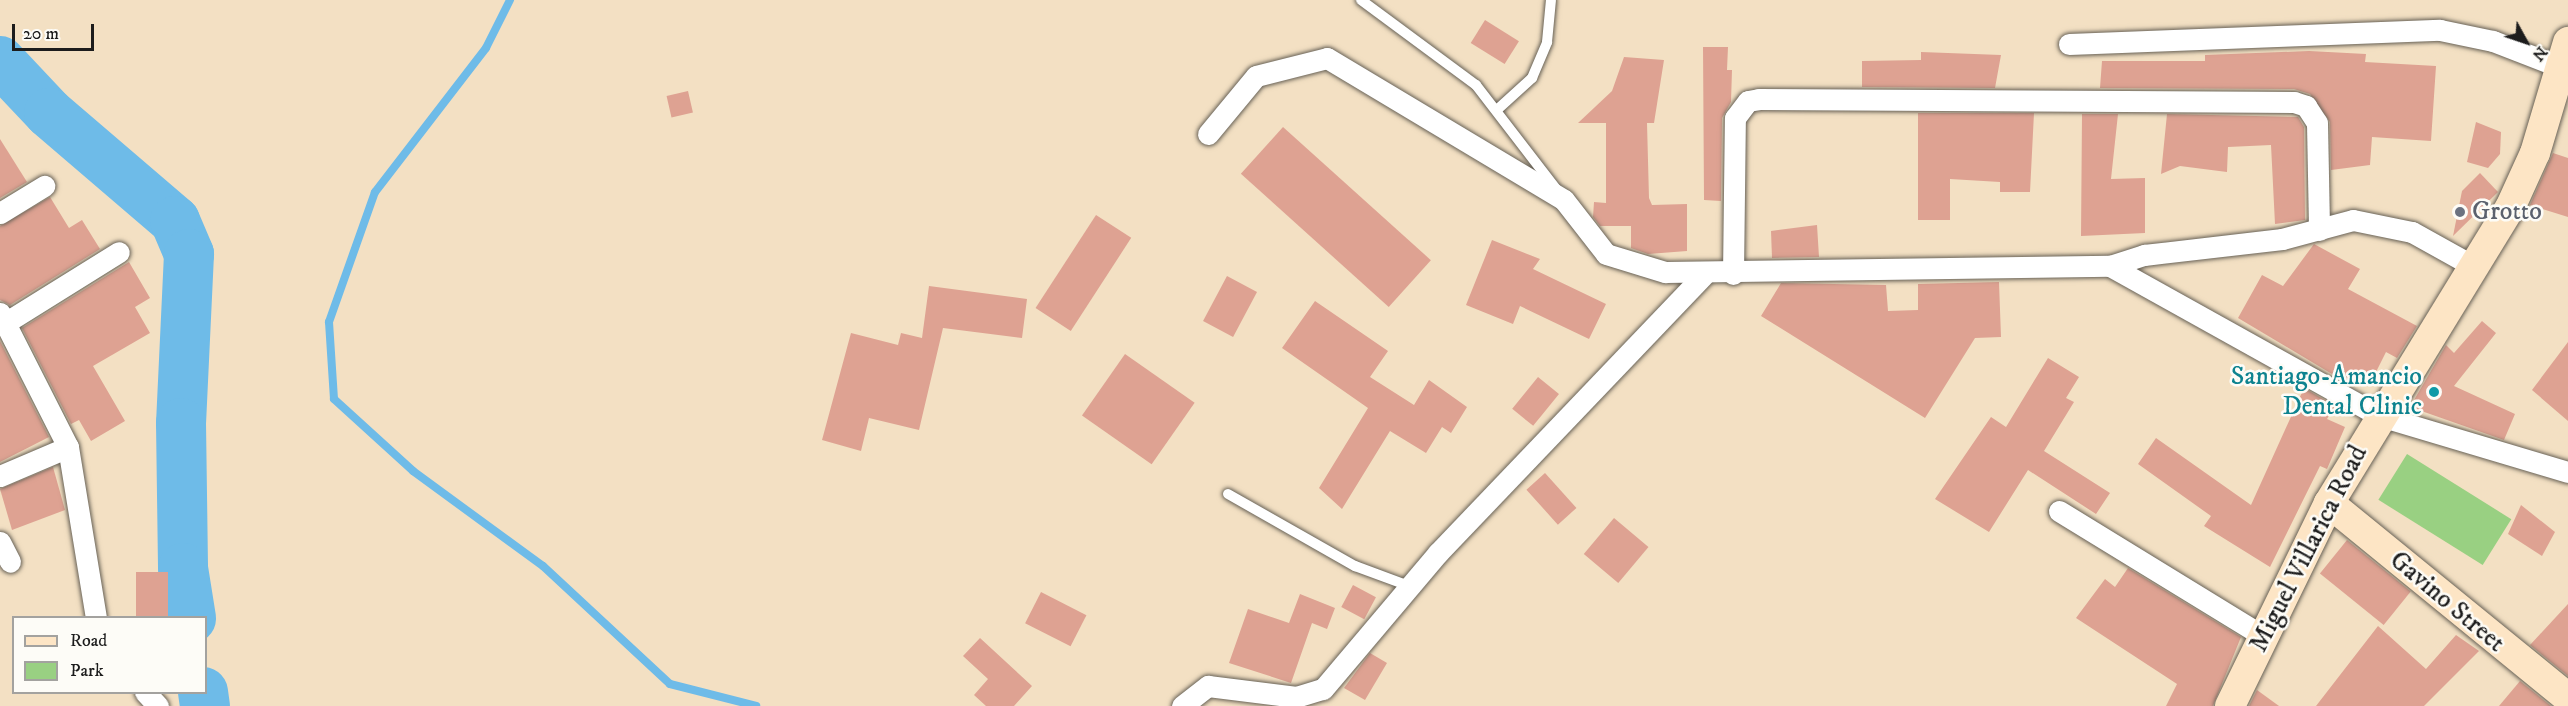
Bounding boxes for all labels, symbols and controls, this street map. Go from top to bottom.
scale bar [15,12,98,50]
north arrow [2496,12,2556,72]
text: 20 m [23,23,59,45]
text: N [2528,42,2552,65]
place label: Grotto [2472,196,2542,228]
marker: Grotto [2453,205,2467,219]
place label: Santiago-Amancio Dental Clinic [2231,361,2422,422]
marker: Santiago-Amancio Dental Clinic [2427,385,2441,399]
street label: Miguel Villarica Road [2243,441,2375,657]
street label: Gavino Street [2383,545,2511,659]
legend [12,616,207,694]
text: Road [70,630,107,652]
text: Park [70,660,104,682]

